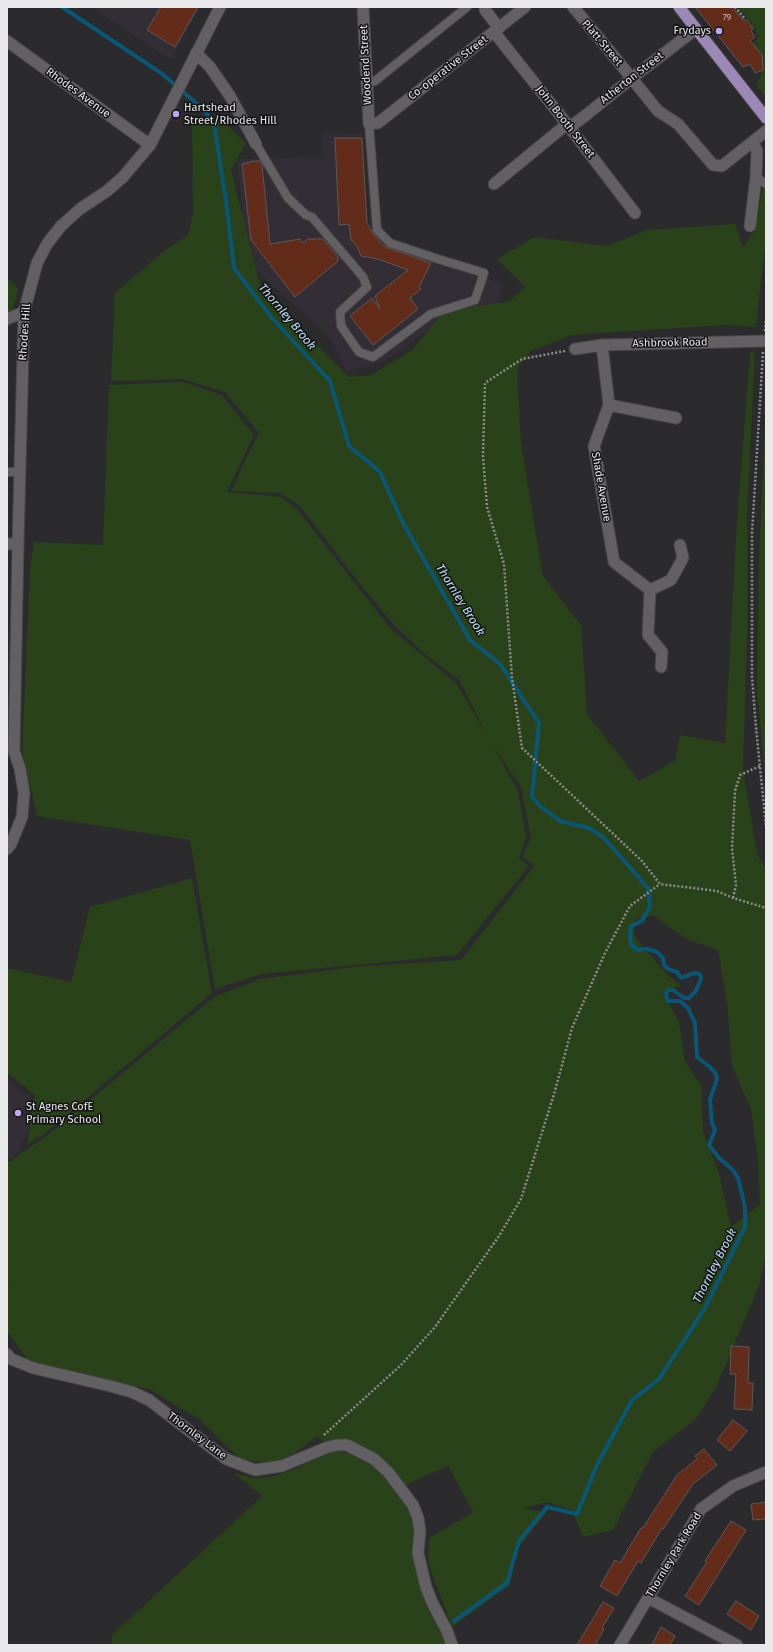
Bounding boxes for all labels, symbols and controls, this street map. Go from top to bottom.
house number: 79 [723,12,731,22]
street label: Platt Street [579,17,625,69]
place label: Frydays [674,24,711,38]
street label: Woodend Street [357,25,375,105]
marker: Frydays [714,26,724,36]
street label: Co-operative Street [406,33,490,103]
street label: Atherton Street [598,49,666,107]
street label: Rhodes Avenue [43,65,113,121]
street label: John Booth Street [533,83,597,161]
place label: Hartshead Street/Rhodes Hill [184,101,277,127]
marker: Hartshead Street/Rhodes Hill [171,109,181,119]
water label: Thornley Brook [255,281,319,353]
street label: Rhodes Hill [16,303,34,361]
street label: Ashbrook Road [632,336,708,350]
street label: Shade Avenue [588,451,614,523]
water label: Thornley Brook [432,561,488,639]
place label: St Agnes CofE Primary School [26,1100,101,1126]
marker: St Agnes CofE Primary School [13,1108,23,1118]
water label: Thornley Brook [690,1226,740,1306]
street label: Thornley Lane [165,1410,229,1462]
street label: Thornley Park Road [643,1510,705,1600]

